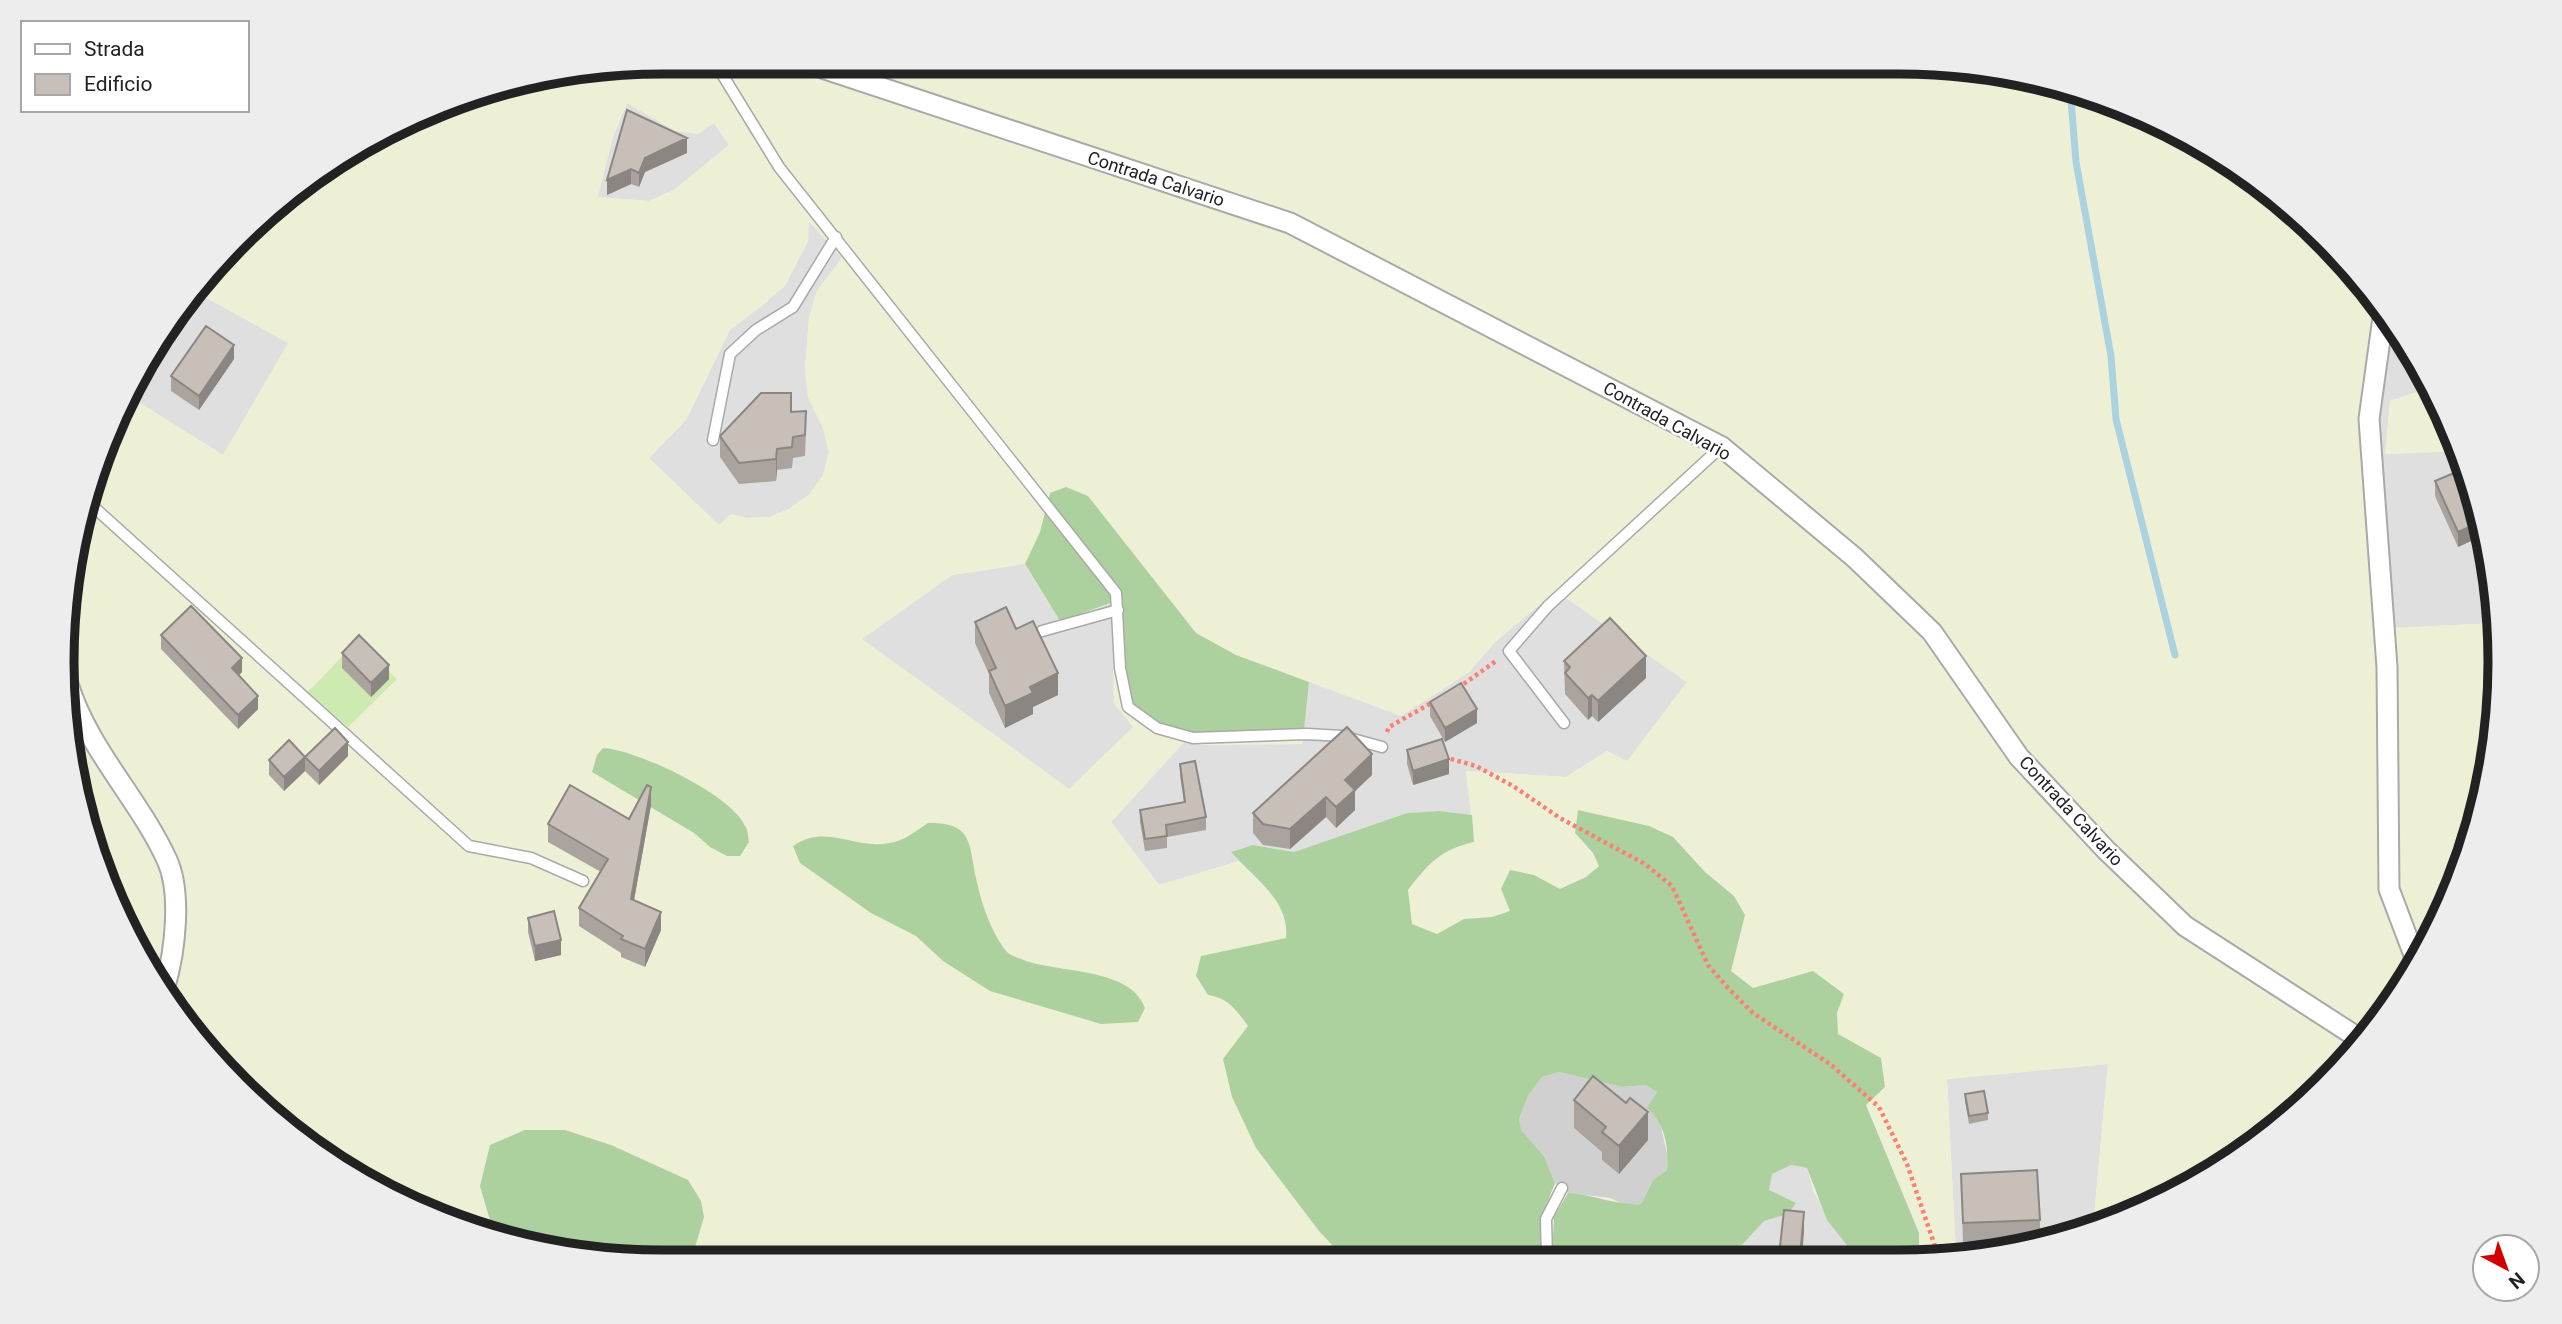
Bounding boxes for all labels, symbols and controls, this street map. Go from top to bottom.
legend [21,21,248,112]
text: Strada [84,37,145,61]
text: Edificio [84,72,152,96]
street label: Contrada Calvario [1085,146,1227,211]
street label: Contrada Calvario [1600,377,1735,464]
street label: Contrada Calvario [2015,751,2128,870]
north arrow [2471,1233,2541,1303]
text: N [2504,1267,2529,1294]

